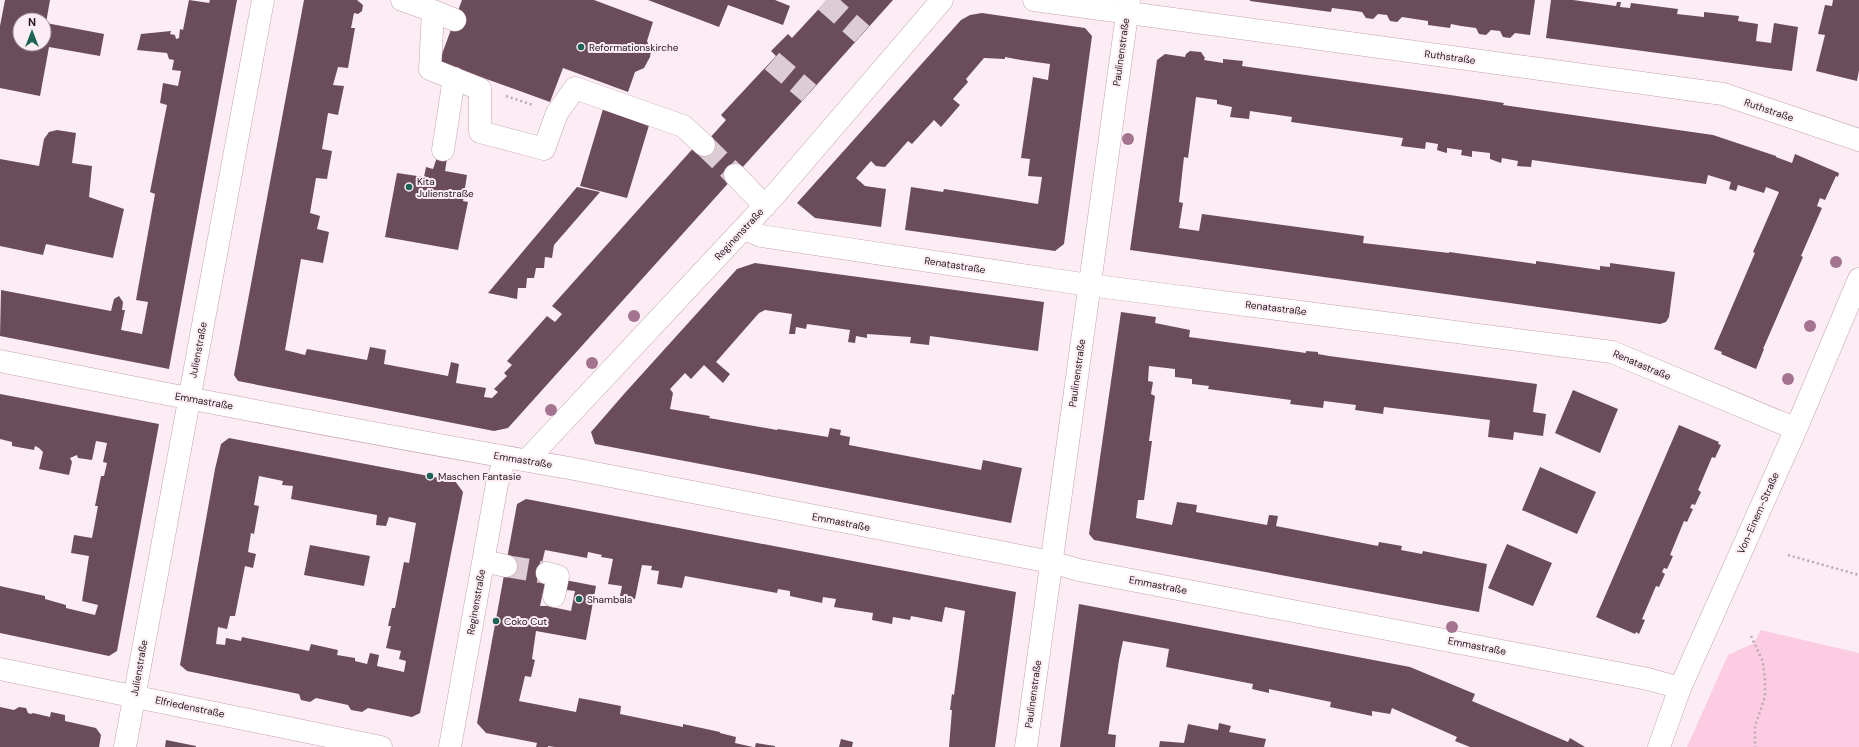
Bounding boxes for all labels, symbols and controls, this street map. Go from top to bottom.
north arrow [12,12,52,52]
text: N [28,15,36,29]
street label: Paulinenstraße [1110,17,1132,87]
place label: Reformationskirche [589,41,679,54]
marker: Reformationskirche [576,42,586,52]
street label: Ruthstraße [1424,47,1477,67]
street label: Ruthstraße [1743,95,1796,125]
place label: Kita Julienstraße [417,175,474,200]
marker: Kita Julienstraße [404,182,414,192]
street label: Reginenstraße [712,205,767,263]
street label: Renatastraße [923,254,987,276]
street label: Renatastraße [1245,298,1308,318]
street label: Julienstraße [186,321,210,379]
street label: Paulinenstraße [1066,338,1088,408]
street label: Renatastraße [1611,347,1673,383]
street label: Emmastraße [174,389,234,413]
street label: Emmastraße [493,449,553,471]
place label: Maschen Fantasie [438,470,521,483]
street label: Von-Einem-Straße [1734,470,1782,556]
marker: Maschen Fantasie [425,471,435,481]
street label: Emmastraße [811,510,871,534]
street label: Reginenstraße [464,568,488,636]
street label: Emmastraße [1128,573,1188,597]
place label: Shambala [587,593,632,606]
marker: Shambala [574,594,584,604]
place label: Coko Cut [504,615,547,628]
marker: Coko Cut [491,616,501,626]
street label: Emmastraße [1447,634,1507,658]
street label: Julienstraße [128,639,150,697]
street label: Paulinenstraße [1022,659,1044,729]
street label: Elfriedenstraße [154,693,226,721]

